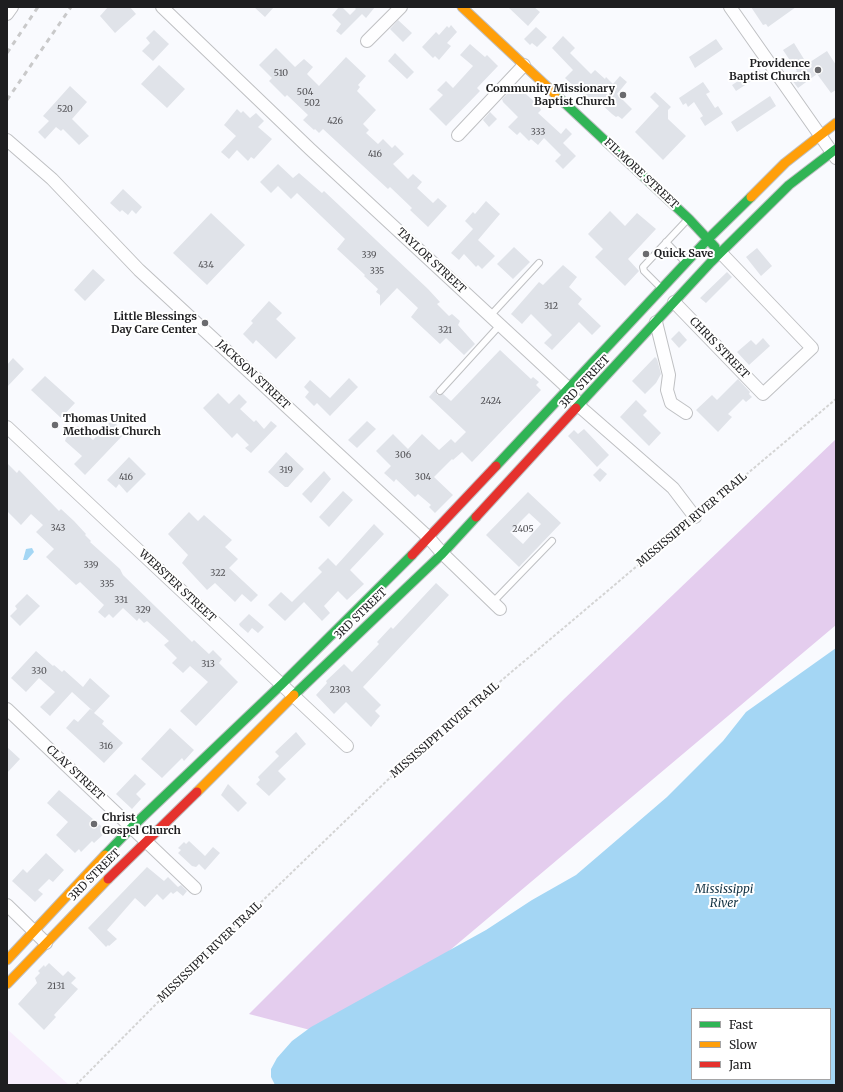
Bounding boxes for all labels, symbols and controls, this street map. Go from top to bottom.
place label: Providence Baptist Church [729,57,810,83]
marker: Providence Baptist Church [813,65,823,75]
house number: 510 [274,68,288,78]
place label: Community Missionary Baptist Church [486,82,615,108]
house number: 504 [297,87,313,97]
marker: Community Missionary Baptist Church [618,90,628,100]
house number: 502 [304,98,320,108]
house number: 520 [57,104,73,114]
house number: 426 [327,116,343,126]
house number: 333 [531,127,545,137]
street label: FILMORE STREET [601,136,681,212]
house number: 416 [368,149,382,159]
street label: TAYLOR STREET [394,226,468,296]
place label: Quick Save [654,247,713,261]
marker: Quick Save [641,249,651,259]
house number: 339 [361,250,377,260]
house number: 434 [198,260,214,270]
house number: 335 [370,266,384,276]
house number: 312 [544,301,558,311]
place label: Little Blessings Day Care Center [111,310,197,336]
street label: CHRIS STREET [686,315,752,381]
marker: Little Blessings Day Care Center [200,318,210,328]
house number: 321 [438,325,452,335]
street label: JACKSON STREET [214,338,292,412]
street label: 3RD STREET [557,353,613,411]
house number: 2424 [481,396,501,406]
place label: Thomas United Methodist Church [63,412,161,438]
marker: Thomas United Methodist Church [50,420,60,430]
house number: 306 [395,450,411,460]
house number: 319 [279,465,293,475]
street label: MISSISSIPPI RIVER TRAIL [634,470,750,570]
house number: 416 [119,472,133,482]
house number: 304 [415,472,431,482]
house number: 343 [51,523,65,533]
house number: 2405 [512,524,534,534]
street label: WEBSTER STREET [136,547,218,625]
house number: 339 [83,560,99,570]
house number: 322 [210,568,226,578]
house number: 335 [100,579,114,589]
street label: 3RD STREET [332,586,390,642]
house number: 331 [114,595,128,605]
house number: 329 [135,605,151,615]
house number: 313 [201,659,215,669]
house number: 330 [31,666,47,676]
street label: MISSISSIPPI RIVER TRAIL [388,679,502,781]
house number: 2303 [330,685,350,695]
house number: 316 [99,741,113,751]
street label: CLAY STREET [43,743,107,803]
place label: Christ Gospel Church [102,811,181,837]
marker: Christ Gospel Church [89,819,99,829]
street label: 3RD STREET [66,846,124,904]
water label: Mississippi River [695,883,753,911]
street label: MISSISSIPPI RIVER TRAIL [155,899,265,1005]
house number: 2131 [47,981,65,991]
legend [691,1008,831,1080]
text: Fast [729,1017,753,1032]
text: Slow [729,1037,757,1052]
text: Jam [729,1057,751,1072]

